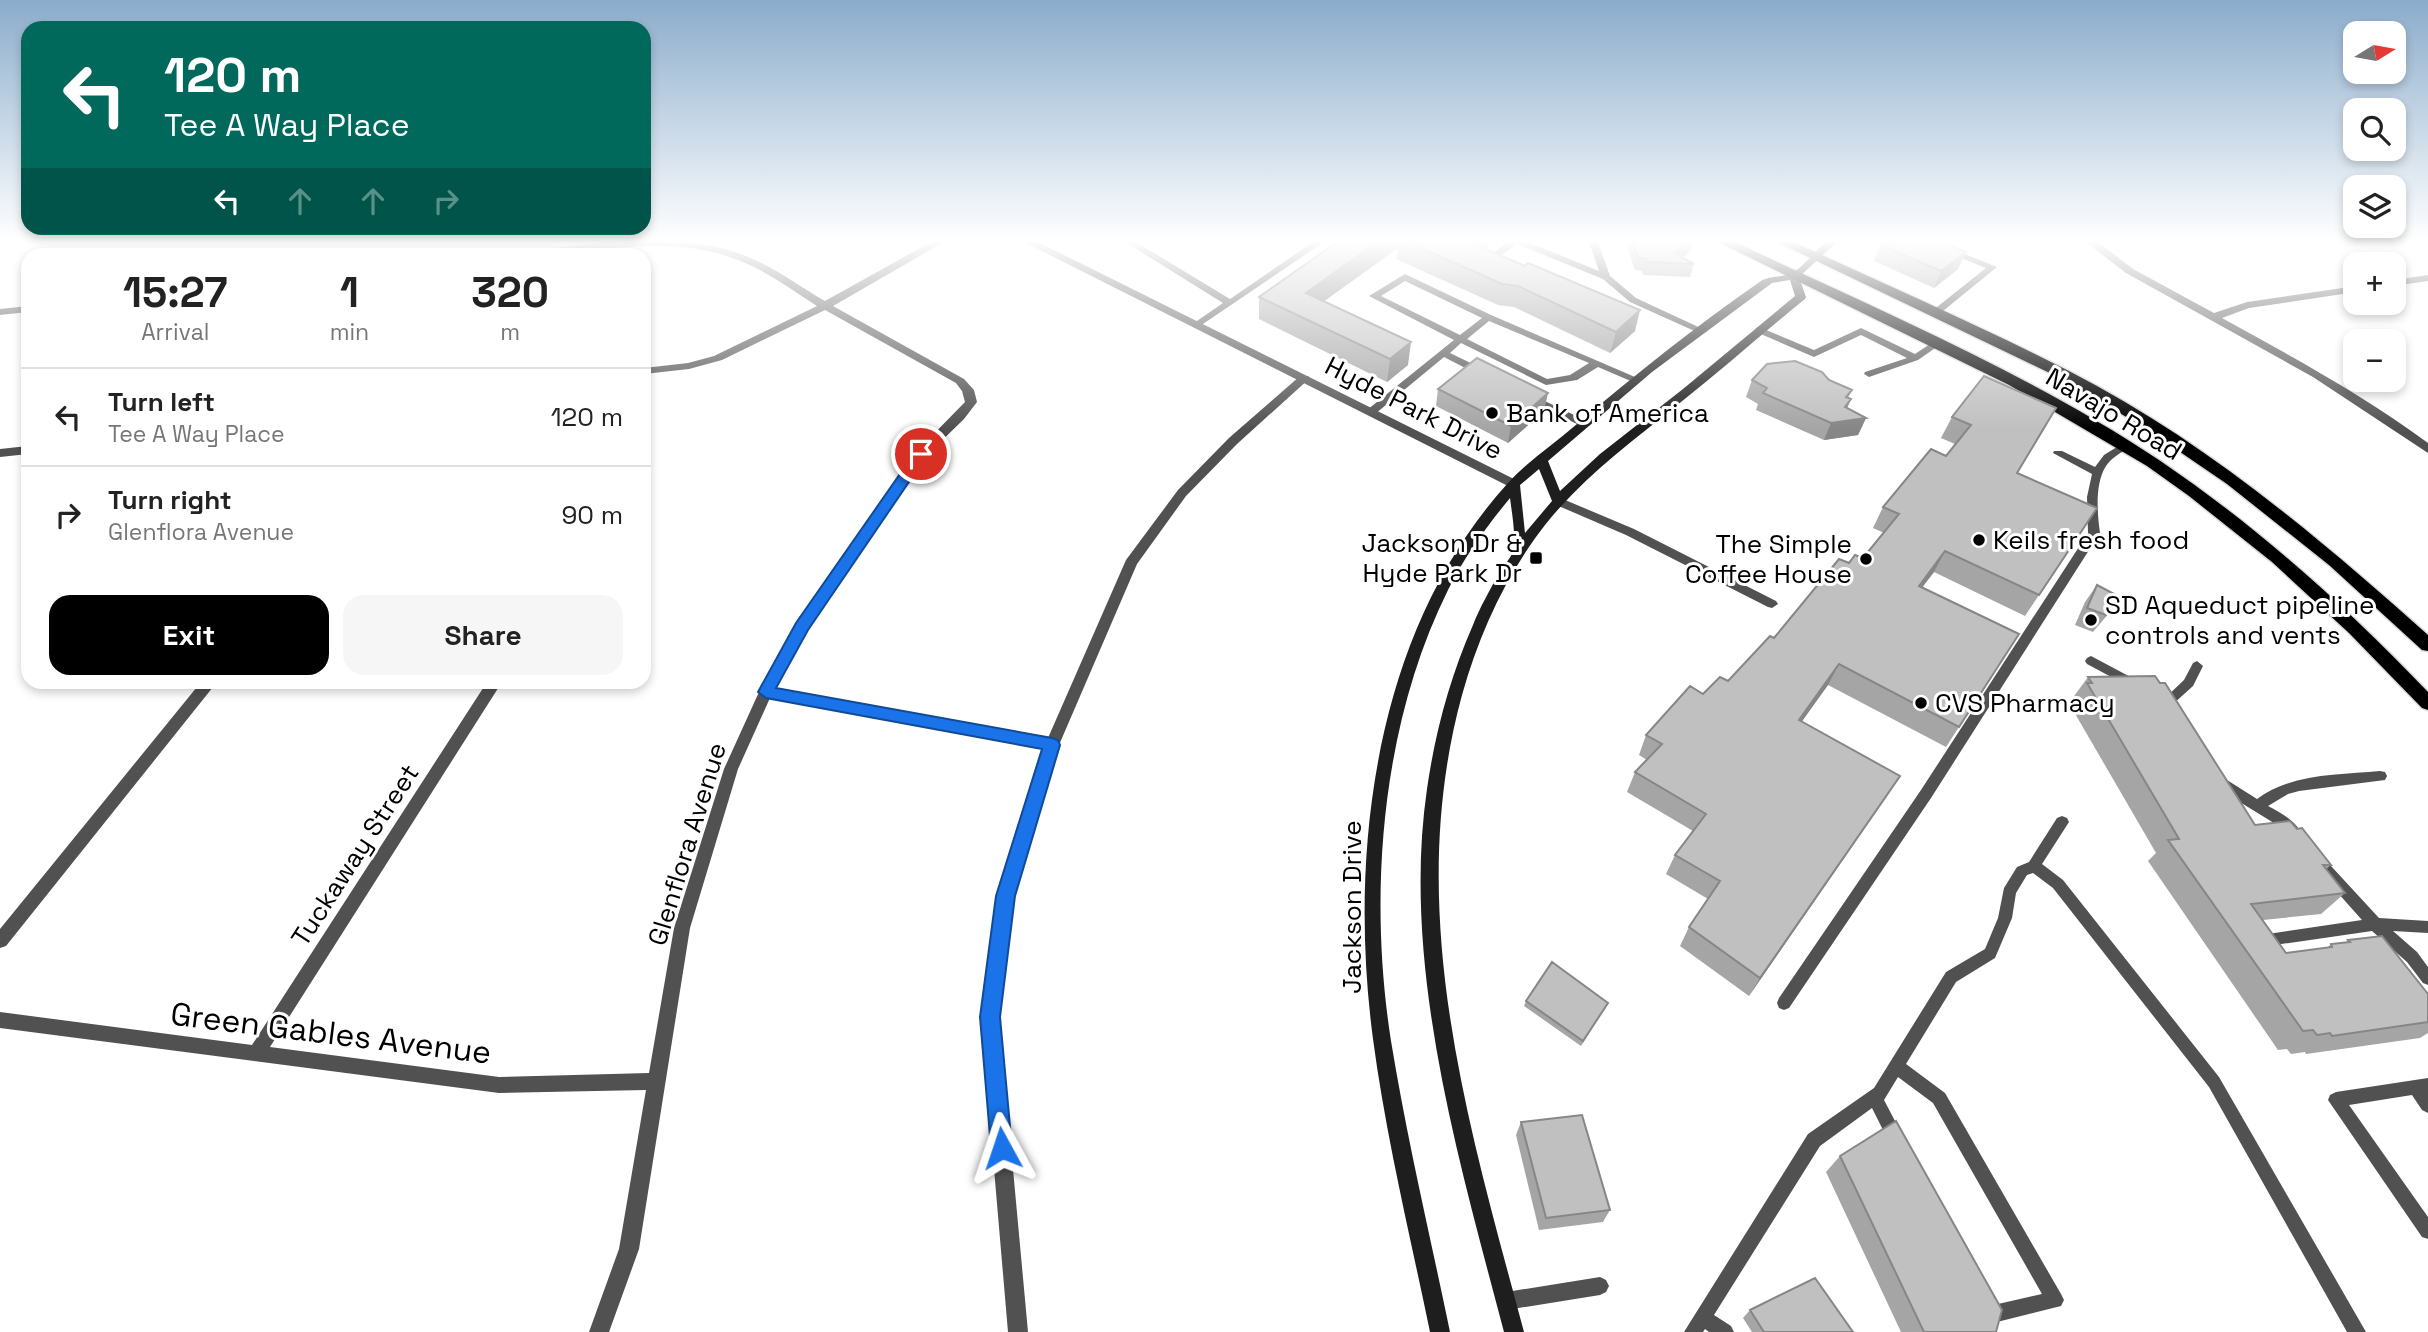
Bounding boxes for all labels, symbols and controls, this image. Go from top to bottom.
north arrow [2343,21,2406,84]
map controls [2343,21,2406,392]
text: 120 m [164,44,301,106]
icon: left [49,49,140,140]
button: search [2343,98,2406,161]
text: Tee A Way Place [164,105,410,145]
button: layers [2343,175,2406,238]
icon: left [208,182,246,220]
icon: ahead [281,182,319,220]
icon: ahead [354,182,392,220]
icon: right [427,182,465,220]
button: + [2343,252,2406,315]
text: 15:27 [123,266,228,319]
text: 1 [340,266,359,319]
text: 320 [471,266,549,319]
text: Arrival [141,317,210,347]
text: min [330,317,369,347]
text: m [500,317,520,347]
button: − [2343,329,2406,392]
street label: Hyde Park Drive [1319,349,1509,467]
street label: Navajo Road [2040,360,2188,468]
text: Turn left [108,385,215,419]
place label: Bank of America [1506,396,1709,430]
icon: left [49,398,87,436]
text: 120 m [551,400,623,434]
marker: Bank of America [1484,405,1500,421]
text: Tee A Way Place [108,419,285,449]
pin [891,424,951,484]
icon: arrive [902,435,940,473]
text: Turn right [108,483,232,517]
icon: right [49,496,87,534]
text: 90 m [561,498,623,532]
text: Glenflora Avenue [108,517,294,547]
place label: Keils fresh food [1993,523,2189,557]
place label: Jackson Dr & Hyde Park Dr [1362,526,1522,590]
place label: The Simple Coffee House [1685,527,1852,591]
marker: Keils fresh food [1971,532,1987,548]
marker: Jackson Dr & Hyde Park Dr [1528,550,1544,566]
marker: The Simple Coffee House [1858,551,1874,567]
place label: SD Aqueduct pipeline controls and vents [2105,588,2375,652]
button: Exit [49,595,329,675]
button: Share [343,595,623,675]
marker: SD Aqueduct pipeline controls and vents [2083,612,2099,628]
place label: CVS Pharmacy [1935,686,2115,720]
marker: CVS Pharmacy [1913,695,1929,711]
street label: Glenflora Avenue [640,738,734,950]
street label: Tuckaway Street [283,758,427,952]
street label: Jackson Drive [1335,820,1369,994]
street label: Green Gables Avenue [168,993,494,1073]
position arrow [965,1111,1039,1185]

